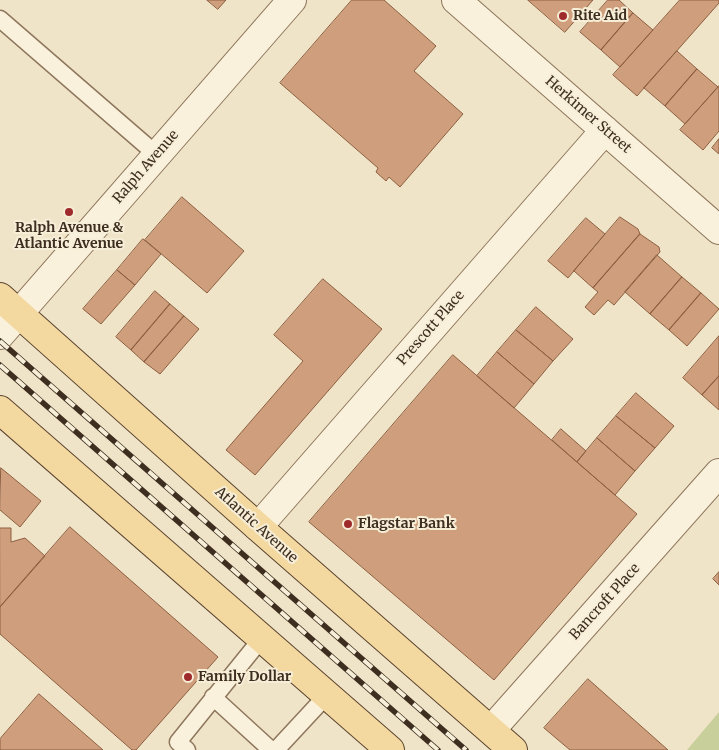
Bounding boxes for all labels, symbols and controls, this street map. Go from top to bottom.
place label: Rite Aid [573,8,627,24]
marker: Rite Aid [557,10,569,22]
street label: Herkimer Street [542,73,634,157]
street label: Ralph Avenue [110,127,182,207]
marker: Ralph Avenue & Atlantic Avenue [63,206,75,218]
place label: Ralph Avenue & Atlantic Avenue [15,220,123,252]
street label: Prescott Place [394,287,468,369]
street label: Atlantic Avenue [211,483,301,567]
place label: Flagstar Bank [358,516,455,532]
marker: Flagstar Bank [342,518,354,530]
street label: Bancroft Place [566,560,644,644]
place label: Family Dollar [198,669,291,685]
marker: Family Dollar [182,671,194,683]

